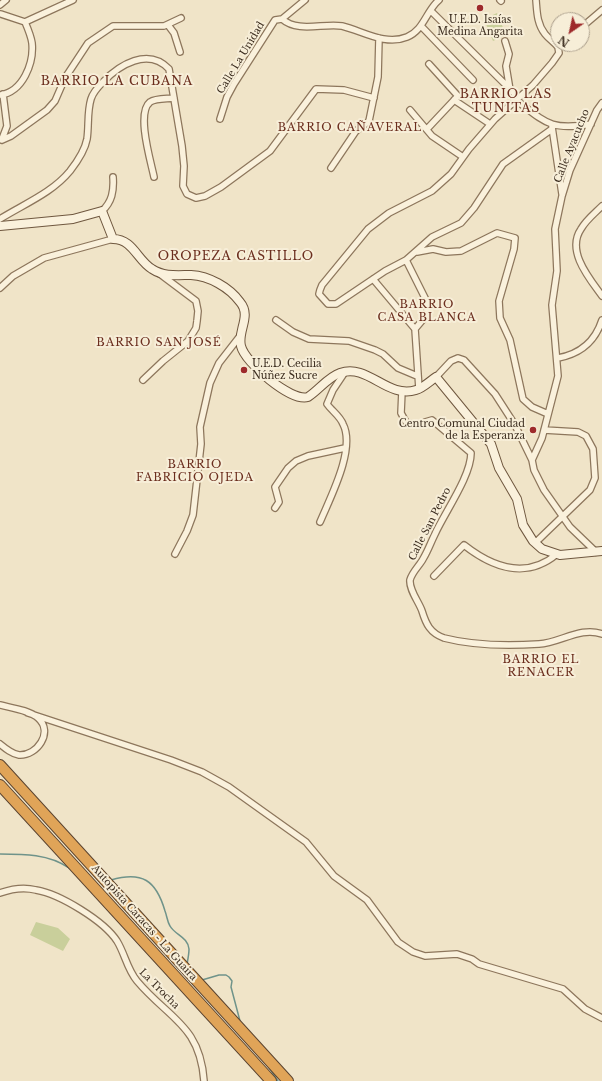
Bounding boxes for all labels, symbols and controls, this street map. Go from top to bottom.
marker: U.E.D. Isaías Medina Angarita [475,3,485,13]
north arrow [550,12,590,52]
place label: U.E.D. Isaías Medina Angarita [437,14,523,38]
street label: Calle La Unidad [215,20,267,96]
text: N [556,32,572,50]
district label: BARRIO LA CUBANA [41,75,193,89]
district label: BARRIO LAS TUNITAS [460,88,552,116]
street label: Calle Ayacucho [552,107,592,185]
district label: BARRIO CAÑAVERAL [278,121,422,135]
district label: OROPEZA CASTILLO [158,250,314,264]
district label: BARRIO CASA BLANCA [378,298,476,324]
district label: BARRIO SAN JOSÉ [96,336,222,350]
place label: U.E.D. Cecilia Núñez Sucre [252,358,322,382]
marker: U.E.D. Cecilia Núñez Sucre [239,365,249,375]
place label: Centro Comunal Ciudad de la Esperanza [399,418,525,442]
marker: Centro Comunal Ciudad de la Esperanza [528,425,538,435]
district label: BARRIO FABRICIO OJEDA [136,458,254,484]
street label: Calle San Pedro [406,485,454,563]
district label: BARRIO EL RENACER [502,653,580,679]
street label: Autopista Caracas - La Guaira [89,863,199,983]
street label: La Trocha [136,966,182,1012]

